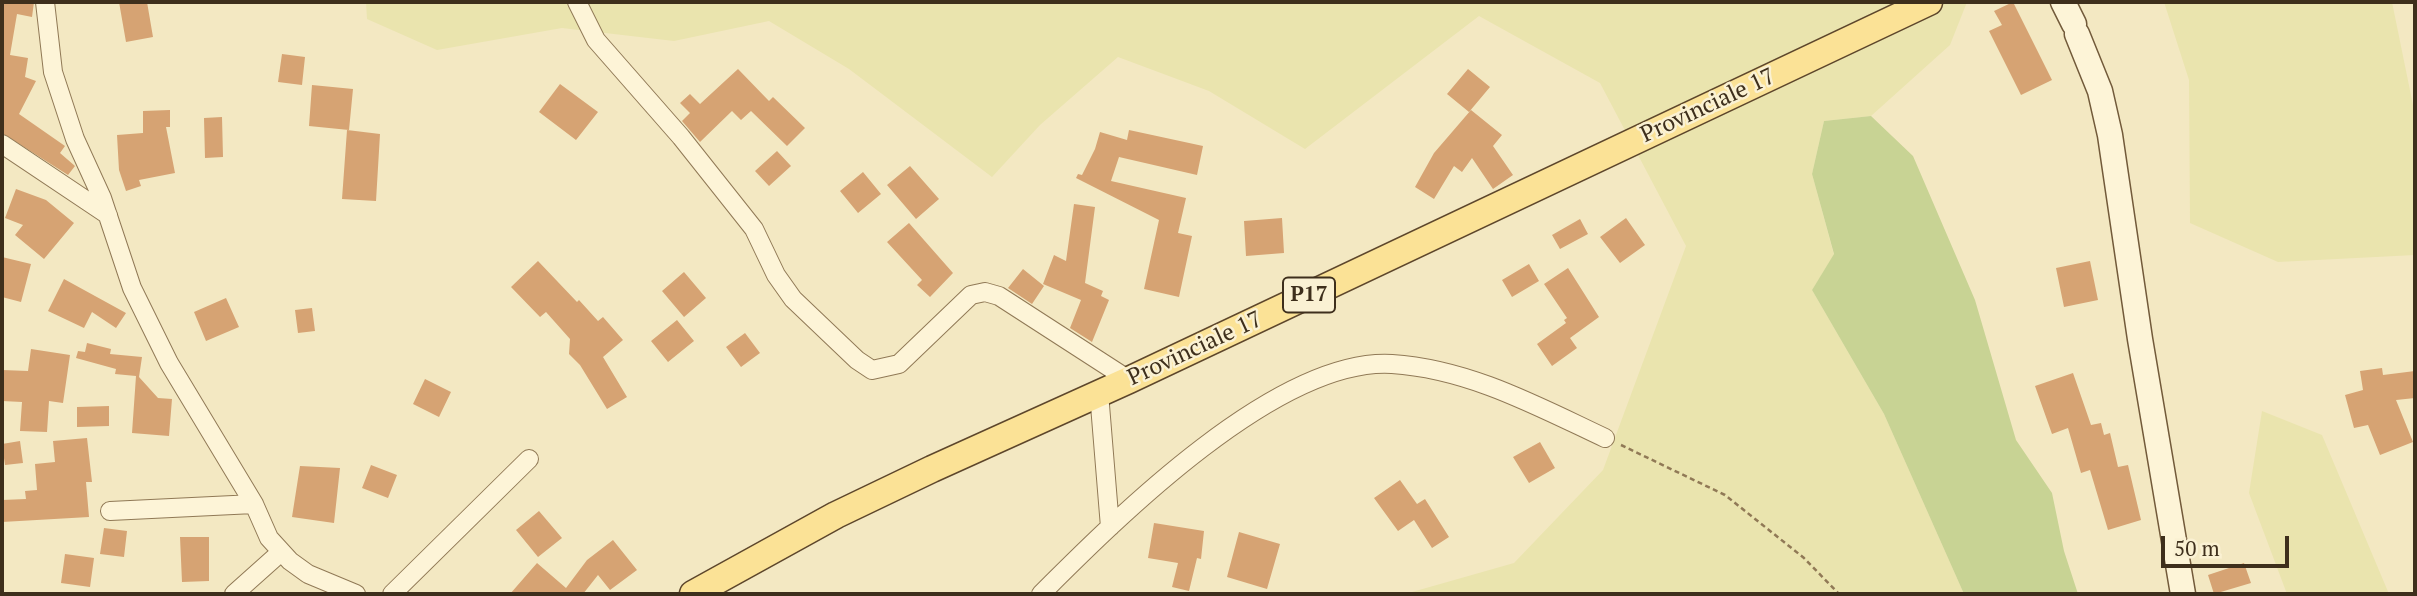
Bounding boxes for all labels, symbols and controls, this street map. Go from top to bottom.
street label: Provinciale 17 [1636,63,1780,149]
road number: P17 [1283,278,1335,312]
street label: Provinciale 17 [1123,306,1267,392]
scale bar [2165,522,2293,566]
text: 50 m [2174,534,2220,562]

